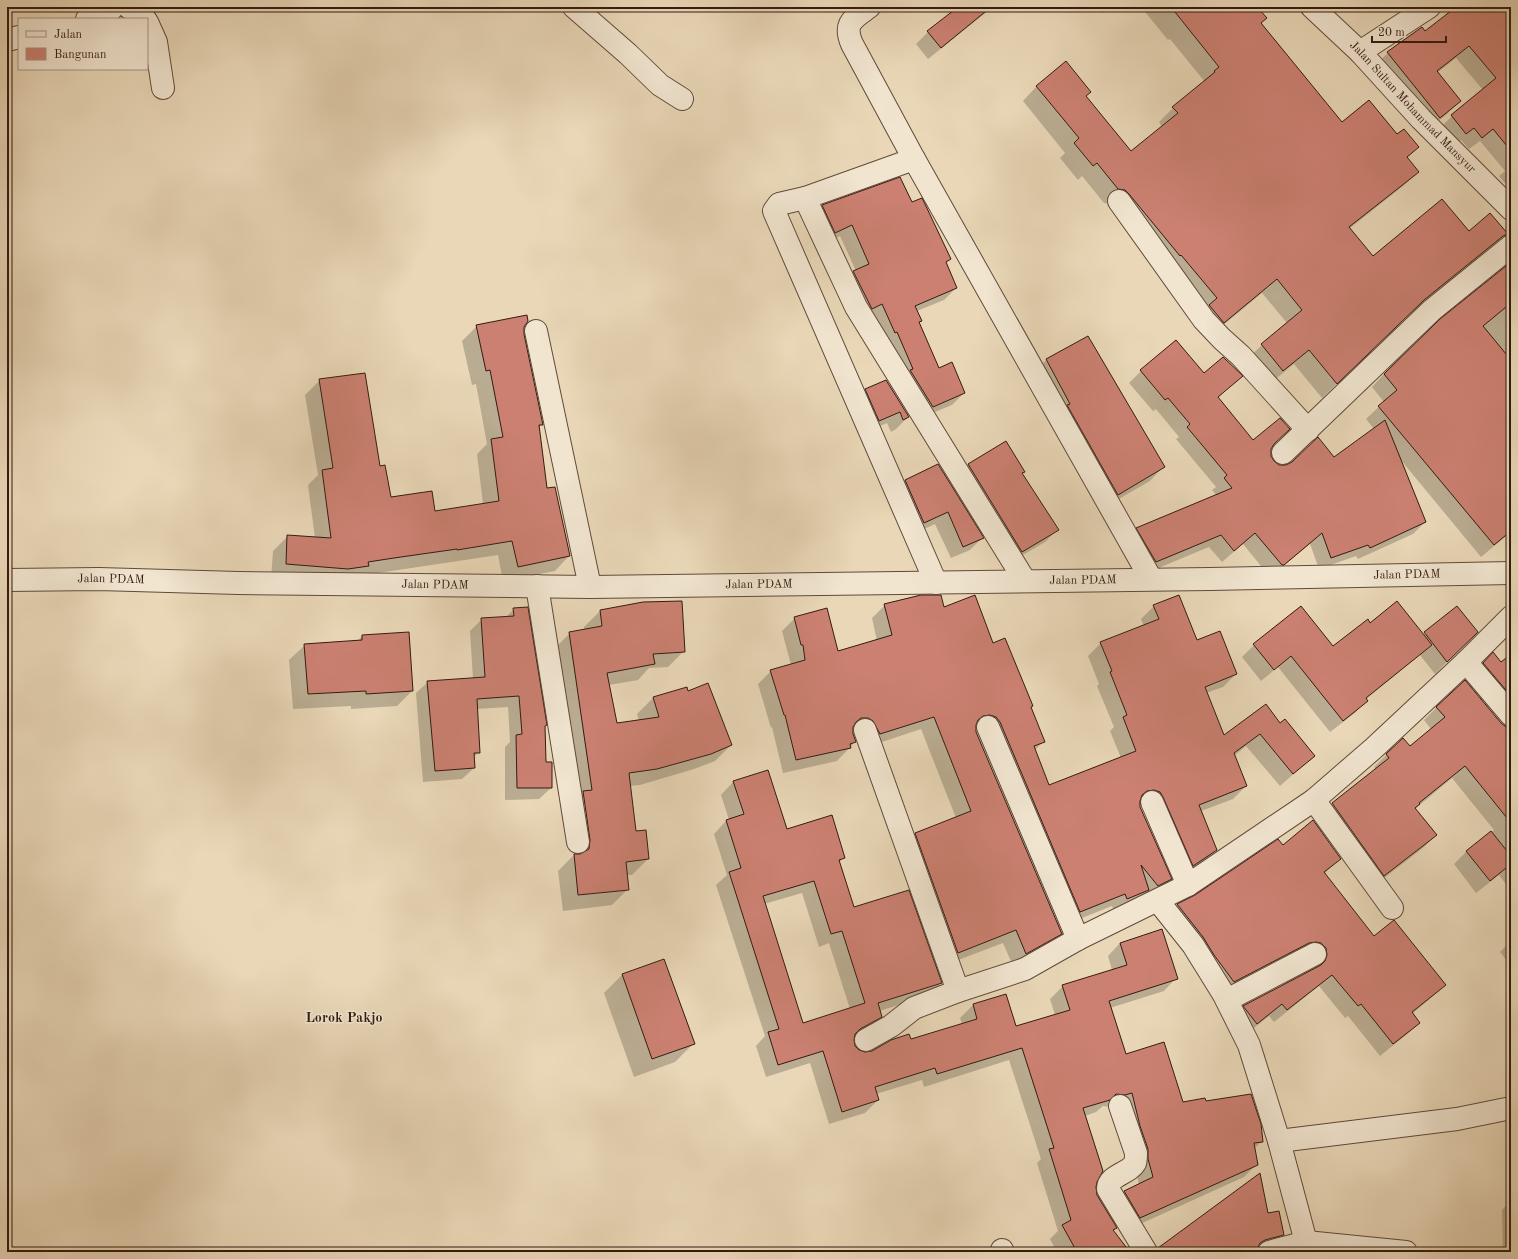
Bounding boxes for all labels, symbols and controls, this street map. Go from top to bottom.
legend [18,18,148,70]
scale bar [1372,18,1446,44]
text: 20 m [1378,27,1405,39]
text: Jalan [54,29,83,41]
street label: Jalan Sultan Mohammad Mansyur [1347,39,1478,176]
text: Bangunan [54,49,107,61]
street label: Jalan PDAM [1373,568,1441,582]
street label: Jalan PDAM [77,573,145,586]
street label: Jalan PDAM [1049,574,1117,587]
street label: Jalan PDAM [725,578,793,591]
street label: Jalan PDAM [401,579,469,592]
district label: Lorok Pakjo [305,1011,383,1025]

